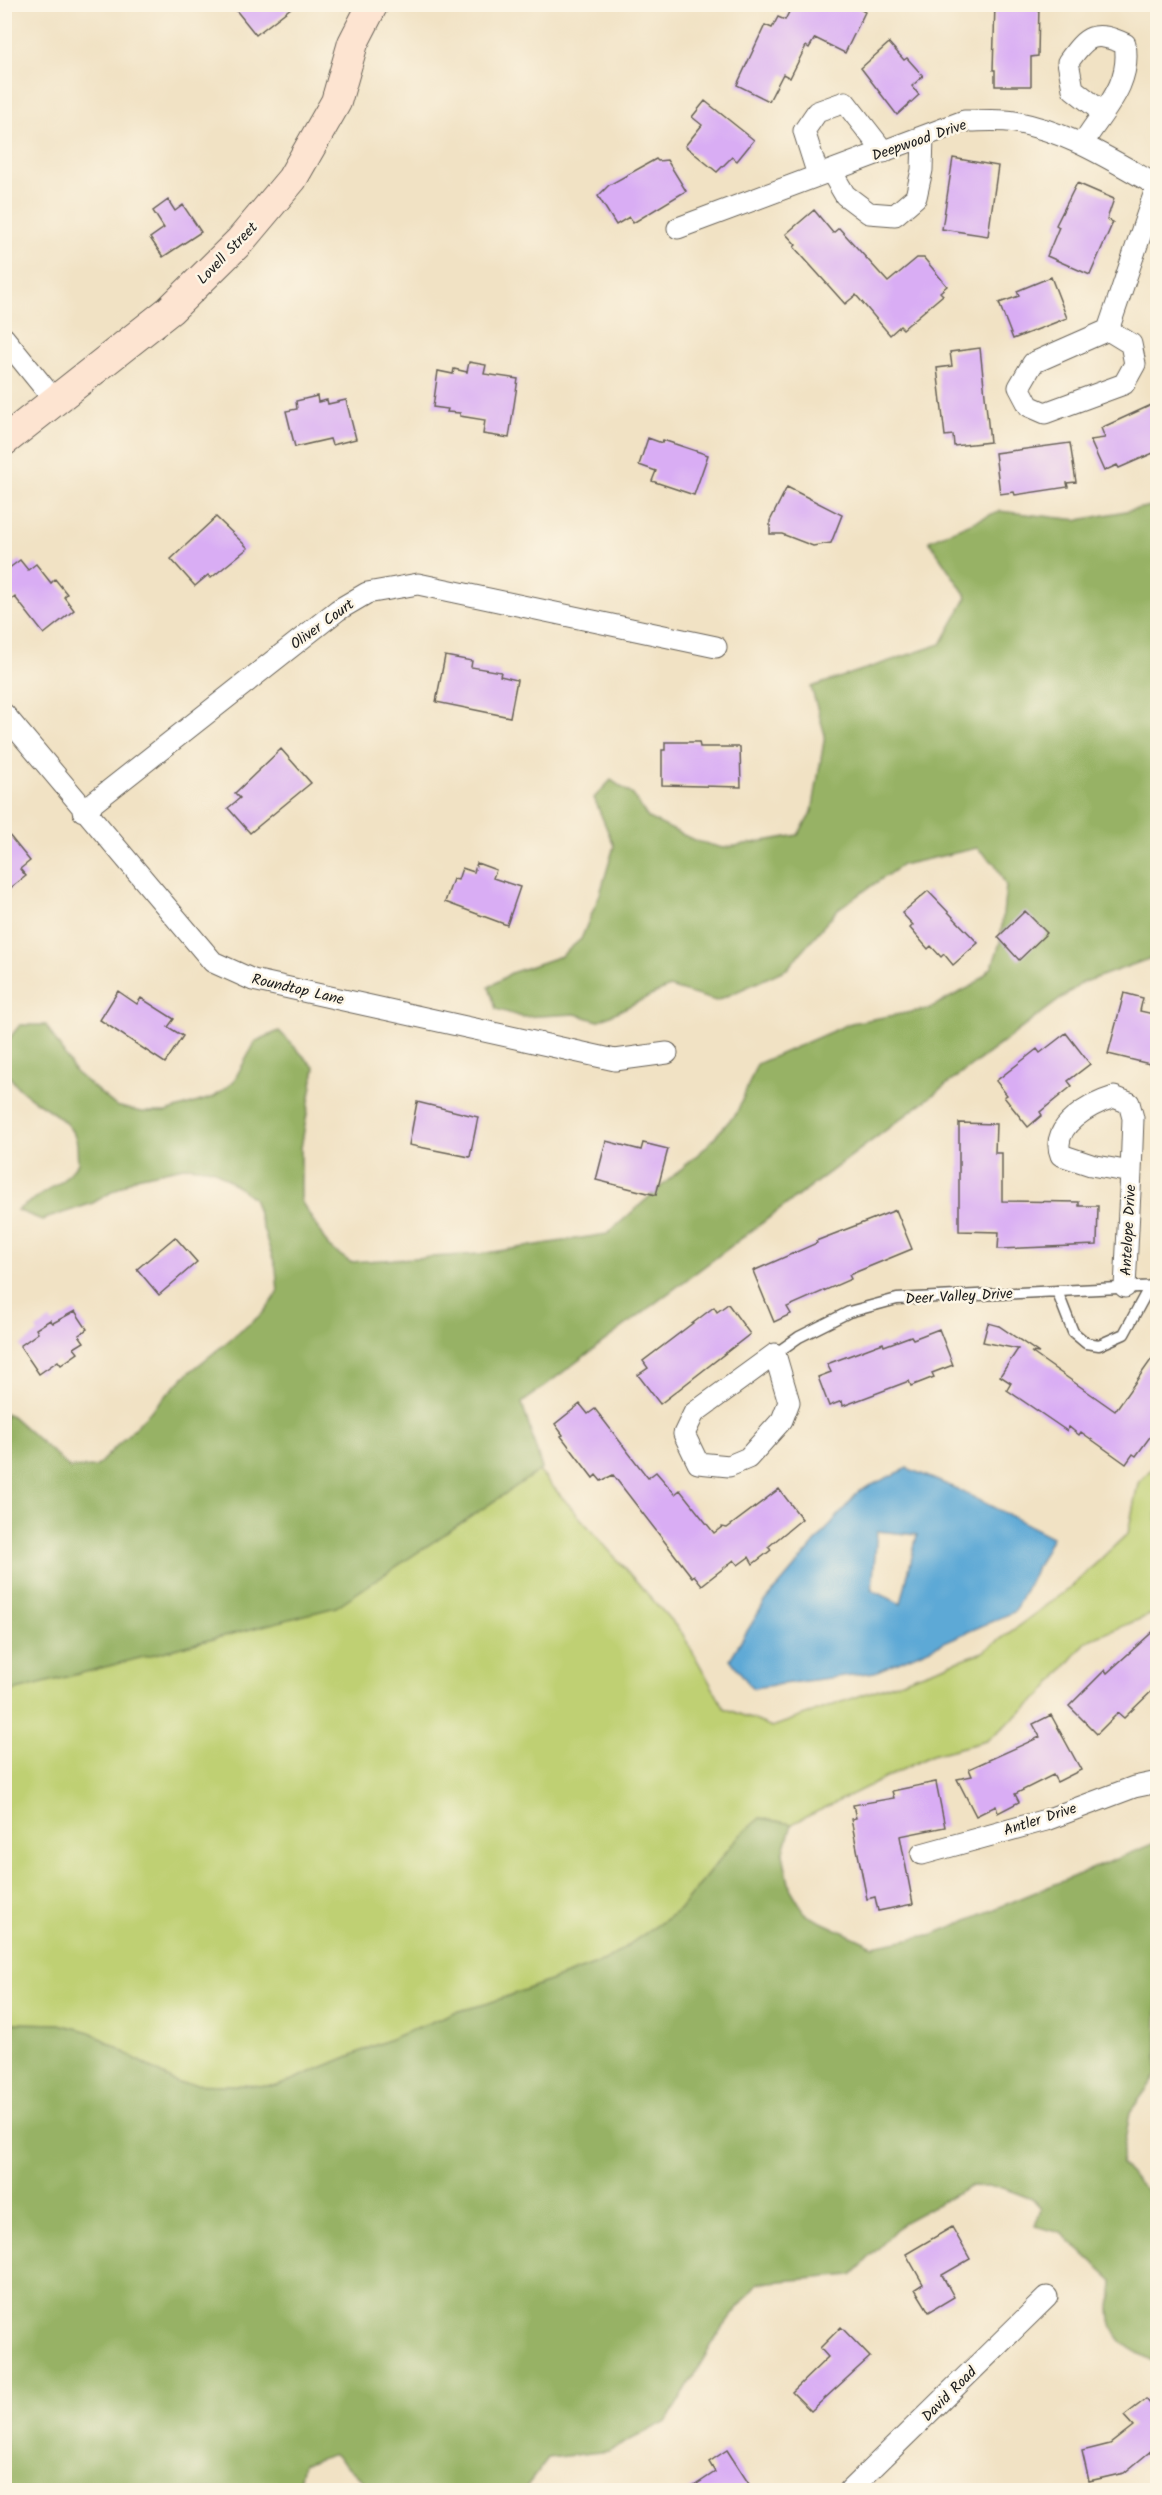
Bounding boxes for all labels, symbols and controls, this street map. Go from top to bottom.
street label: Deepwood Drive [869,113,970,168]
street label: Lovell Street [191,217,264,291]
street label: Oliver Court [285,593,360,656]
street label: Roundtop Lane [249,968,347,1012]
street label: Antelope Drive [1115,1184,1143,1276]
street label: Deer Valley Drive [905,1282,1014,1312]
street label: Antler Drive [1001,1797,1080,1843]
street label: David Road [916,2361,983,2428]

